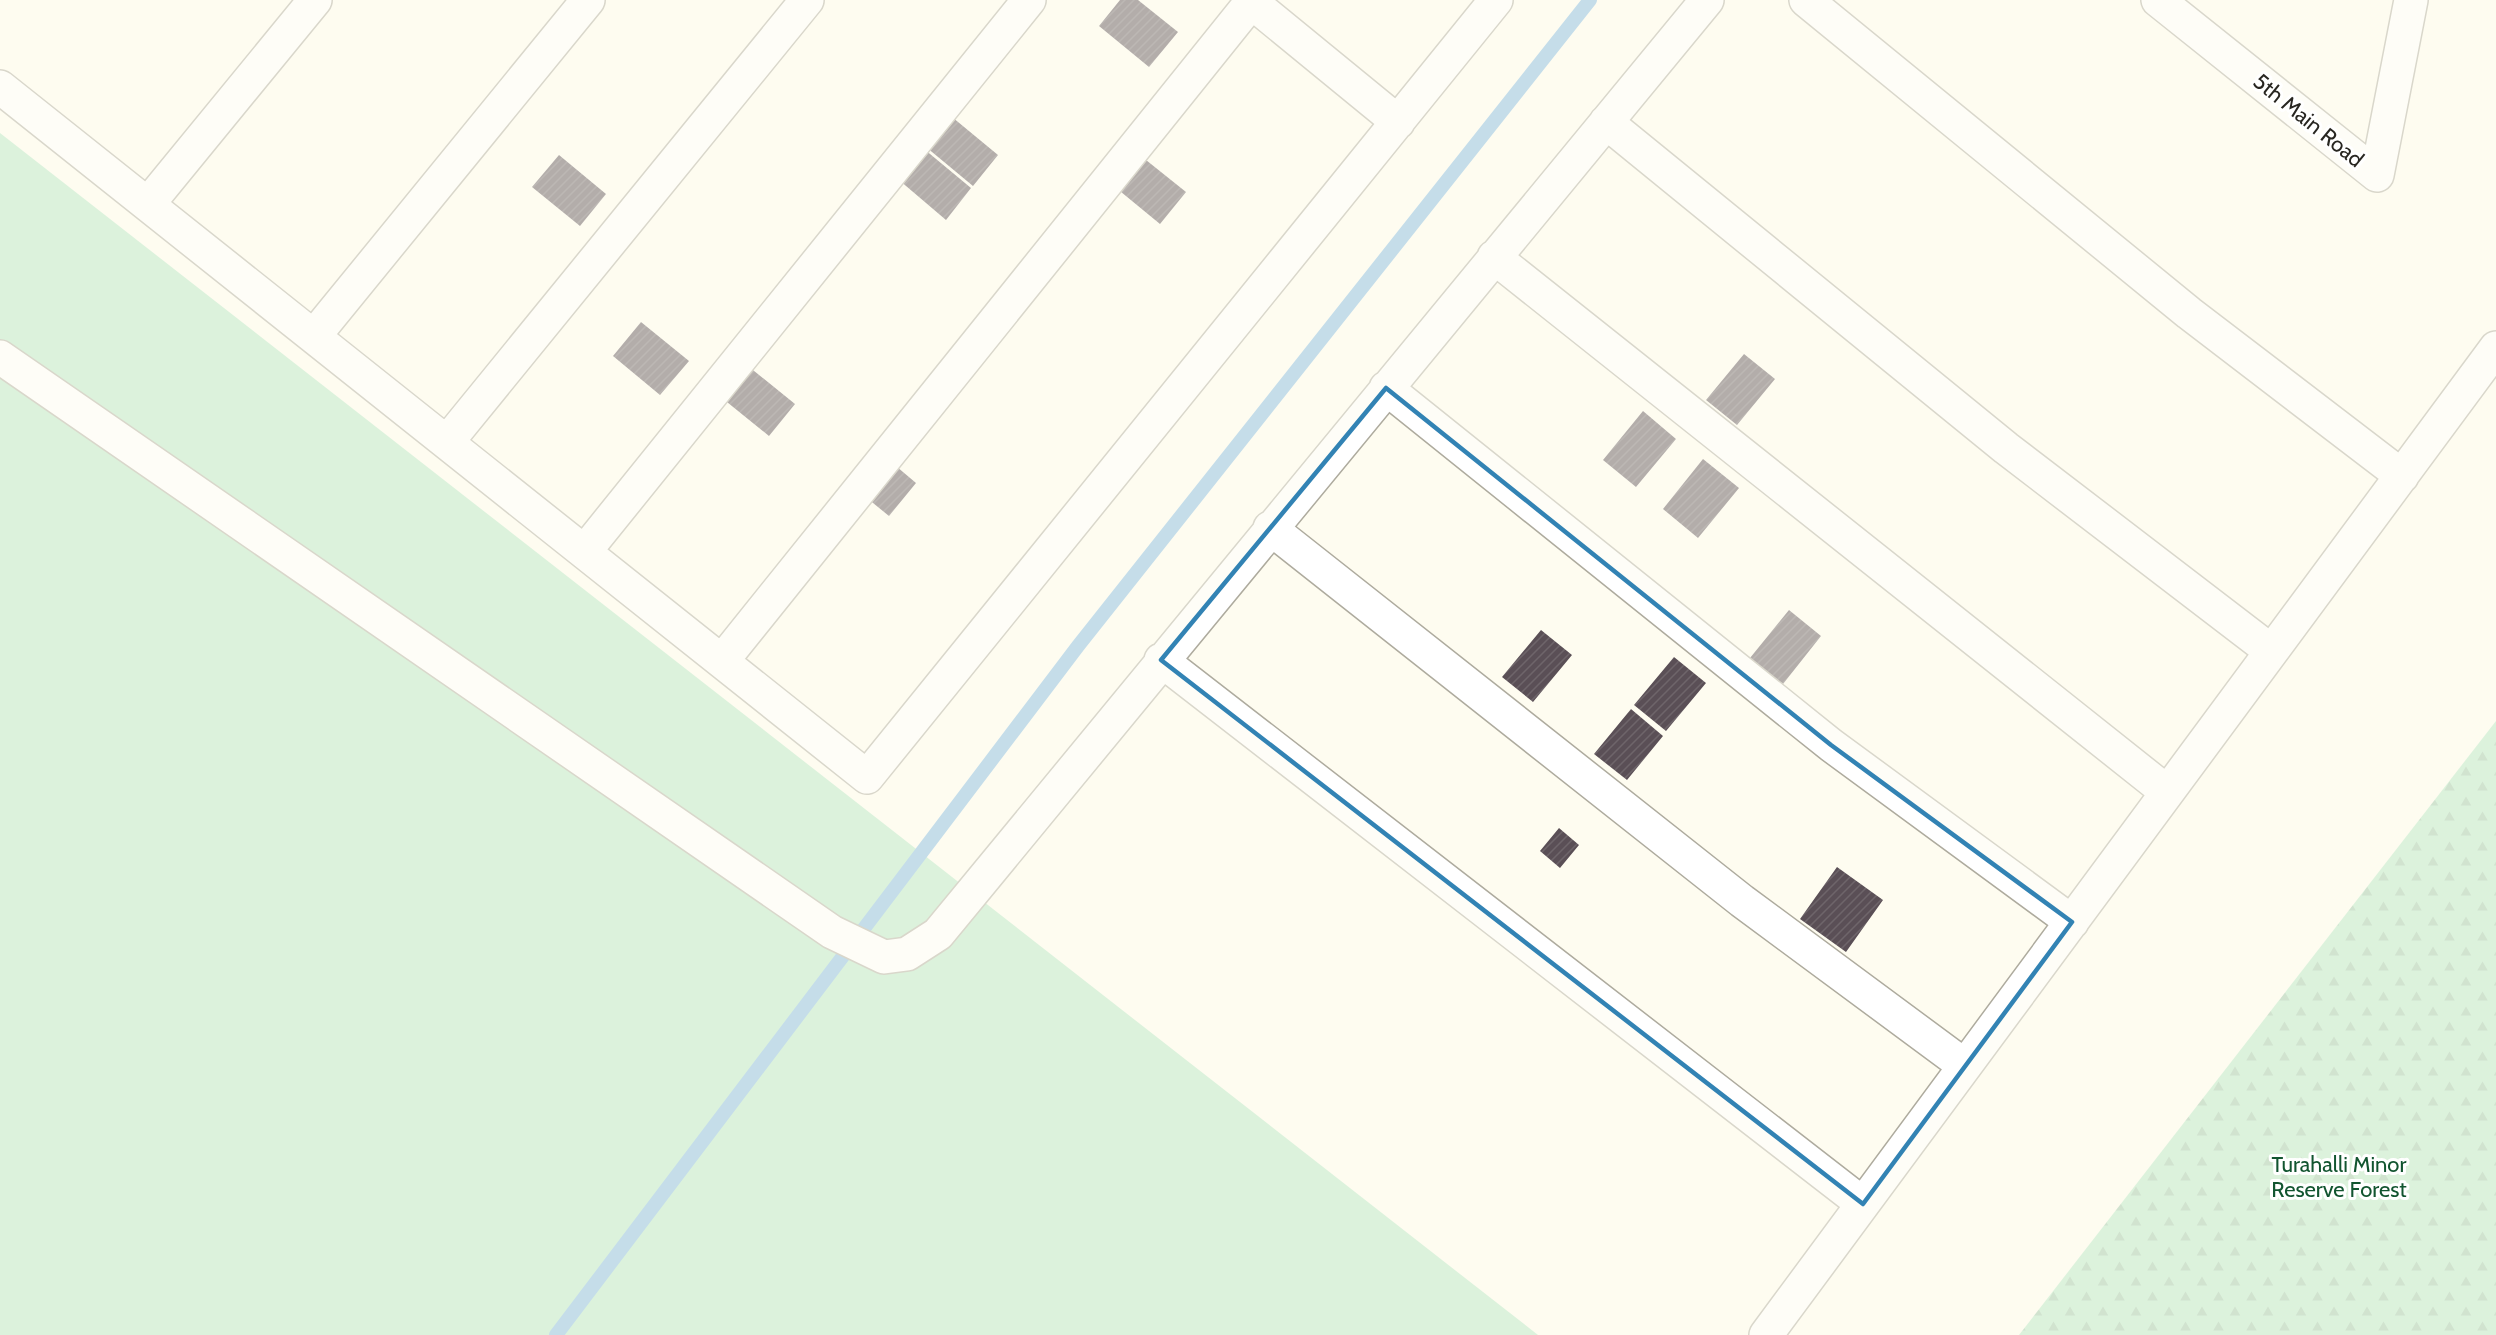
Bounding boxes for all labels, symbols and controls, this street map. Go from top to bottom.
street label: 5th Main Road [2248,68,2369,173]
park label: Turahalli Minor Reserve Forest [2271,1151,2407,1203]

